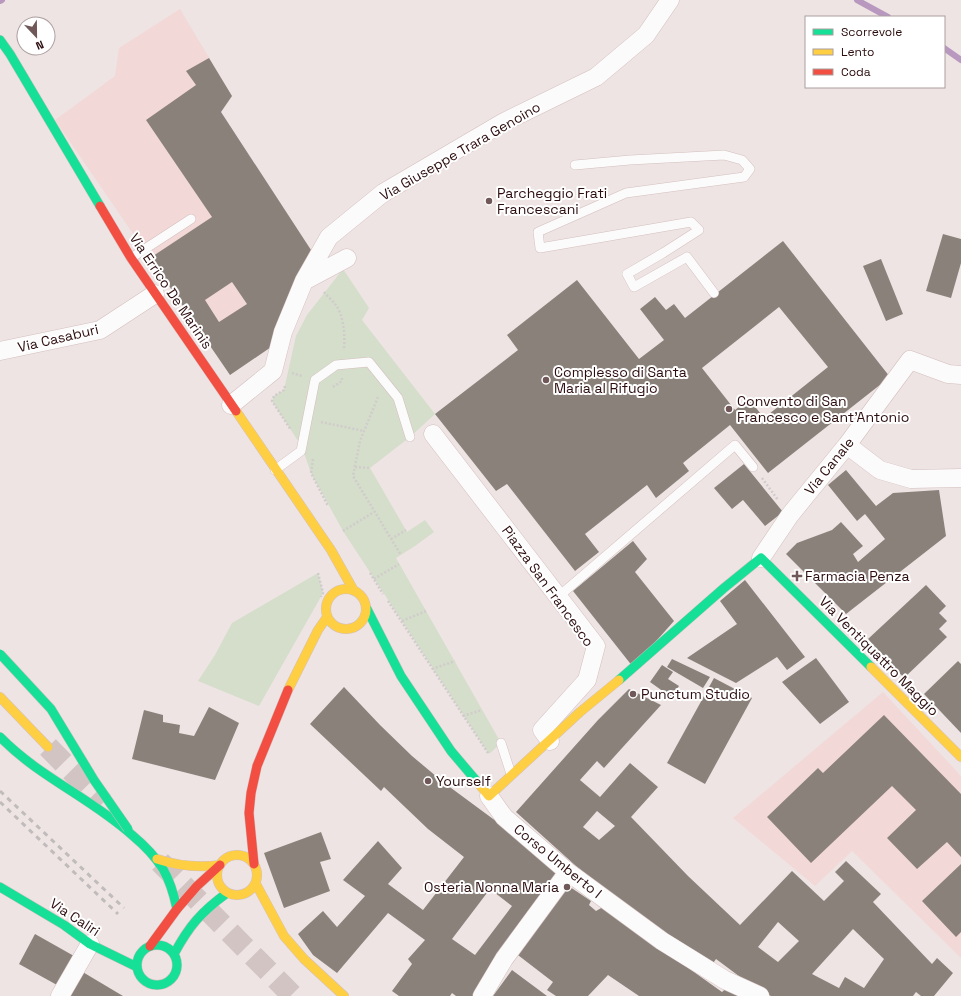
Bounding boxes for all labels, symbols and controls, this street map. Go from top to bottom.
north arrow [16,16,56,56]
legend [805,16,945,88]
text: Scorrevole [841,24,902,40]
text: N [34,37,46,53]
text: Lento [841,44,875,60]
text: Coda [841,64,871,80]
street label: Via Giuseppe Trara Genoino [376,98,544,204]
place label: Parcheggio Frati Francescani [497,184,607,218]
marker: Parcheggio Frati Francescani [484,196,494,206]
street label: Via Errico De Marinis [126,230,216,352]
street label: Via Casaburi [16,320,100,356]
place label: Complesso di Santa Maria al Rifugio [554,363,687,397]
marker: Complesso di Santa Maria al Rifugio [541,375,551,385]
place label: Convento di San Francesco e Sant'Antonio [737,392,909,426]
marker: Convento di San Francesco e Sant'Antonio [724,404,734,414]
street label: Via Canale [800,433,858,499]
street label: Piazza San Francesco [498,522,598,650]
place label: Farmacia Penza [805,567,910,585]
marker: Farmacia Penza [792,571,802,581]
street label: Via Ventiquattro Maggio [815,592,943,720]
place label: Punctum Studio [641,685,750,703]
marker: Punctum Studio [628,689,638,699]
place label: Yourself [436,772,491,790]
marker: Yourself [423,776,433,786]
street label: Corso Umberto I [510,820,606,902]
place label: Osteria Nonna Maria [424,878,559,896]
marker: Osteria Nonna Maria [562,882,572,892]
street label: Via Caliri [46,894,104,940]

